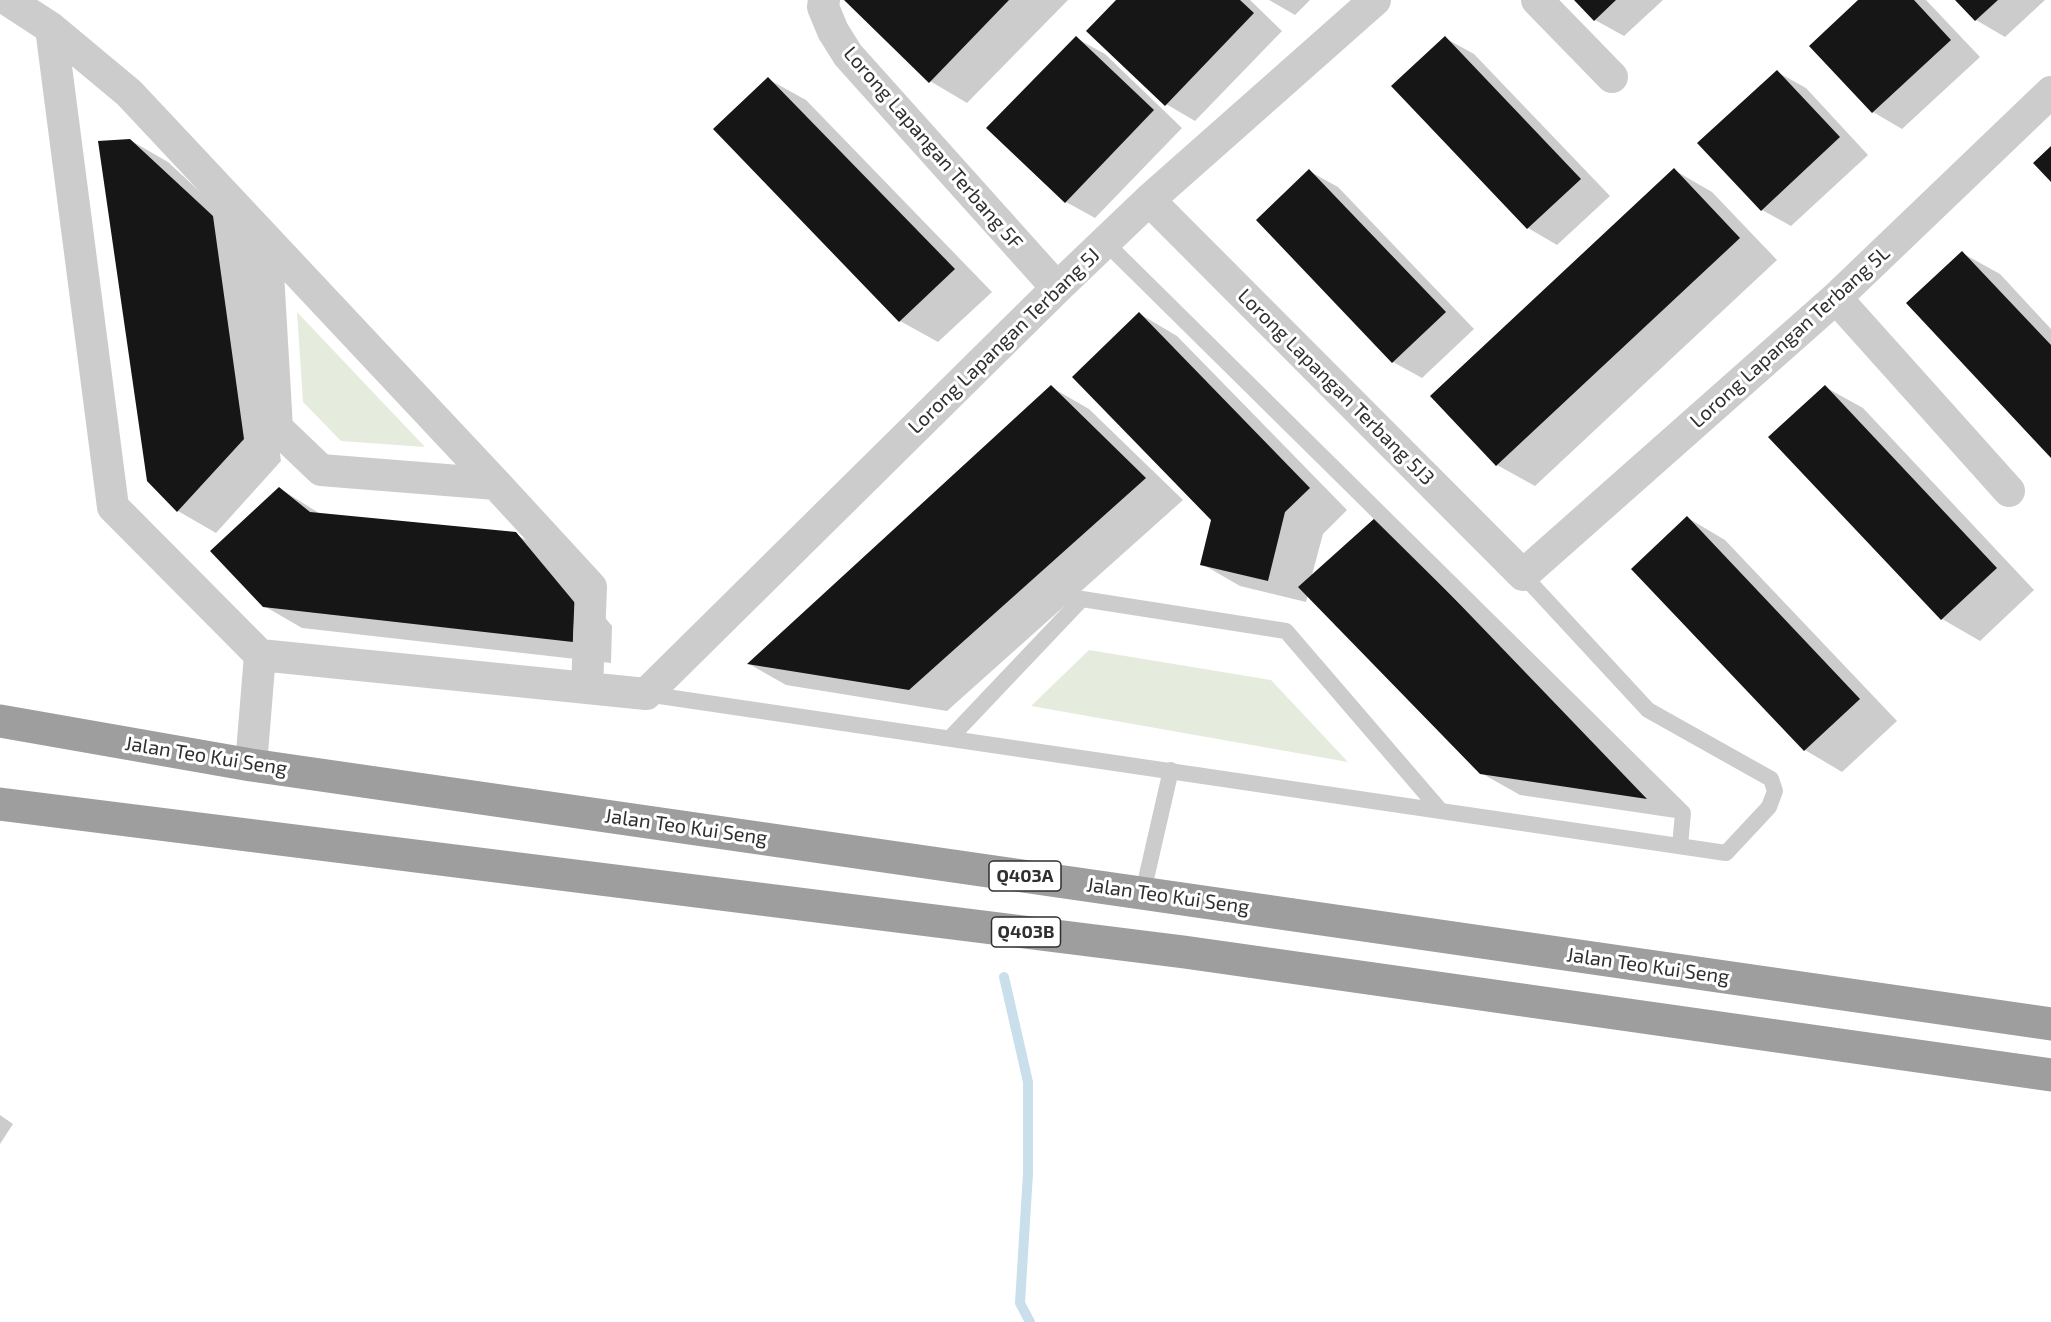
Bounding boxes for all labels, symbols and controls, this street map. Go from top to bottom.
street label: Lorong Lapangan Terbang 5F [838,42,1028,254]
street label: Lorong Lapangan Terbang 5L [1685,241,1895,433]
street label: Lorong Lapangan Terbang 5J [903,243,1105,439]
street label: Lorong Lapangan Terbang 5J3 [1233,284,1439,490]
street label: Jalan Teo Kui Seng [123,731,289,781]
street label: Jalan Teo Kui Seng [603,804,769,850]
road number: Q403A [989,861,1061,891]
street label: Jalan Teo Kui Seng [1085,873,1251,919]
road number: Q403B [992,917,1060,947]
street label: Jalan Teo Kui Seng [1565,943,1731,989]

